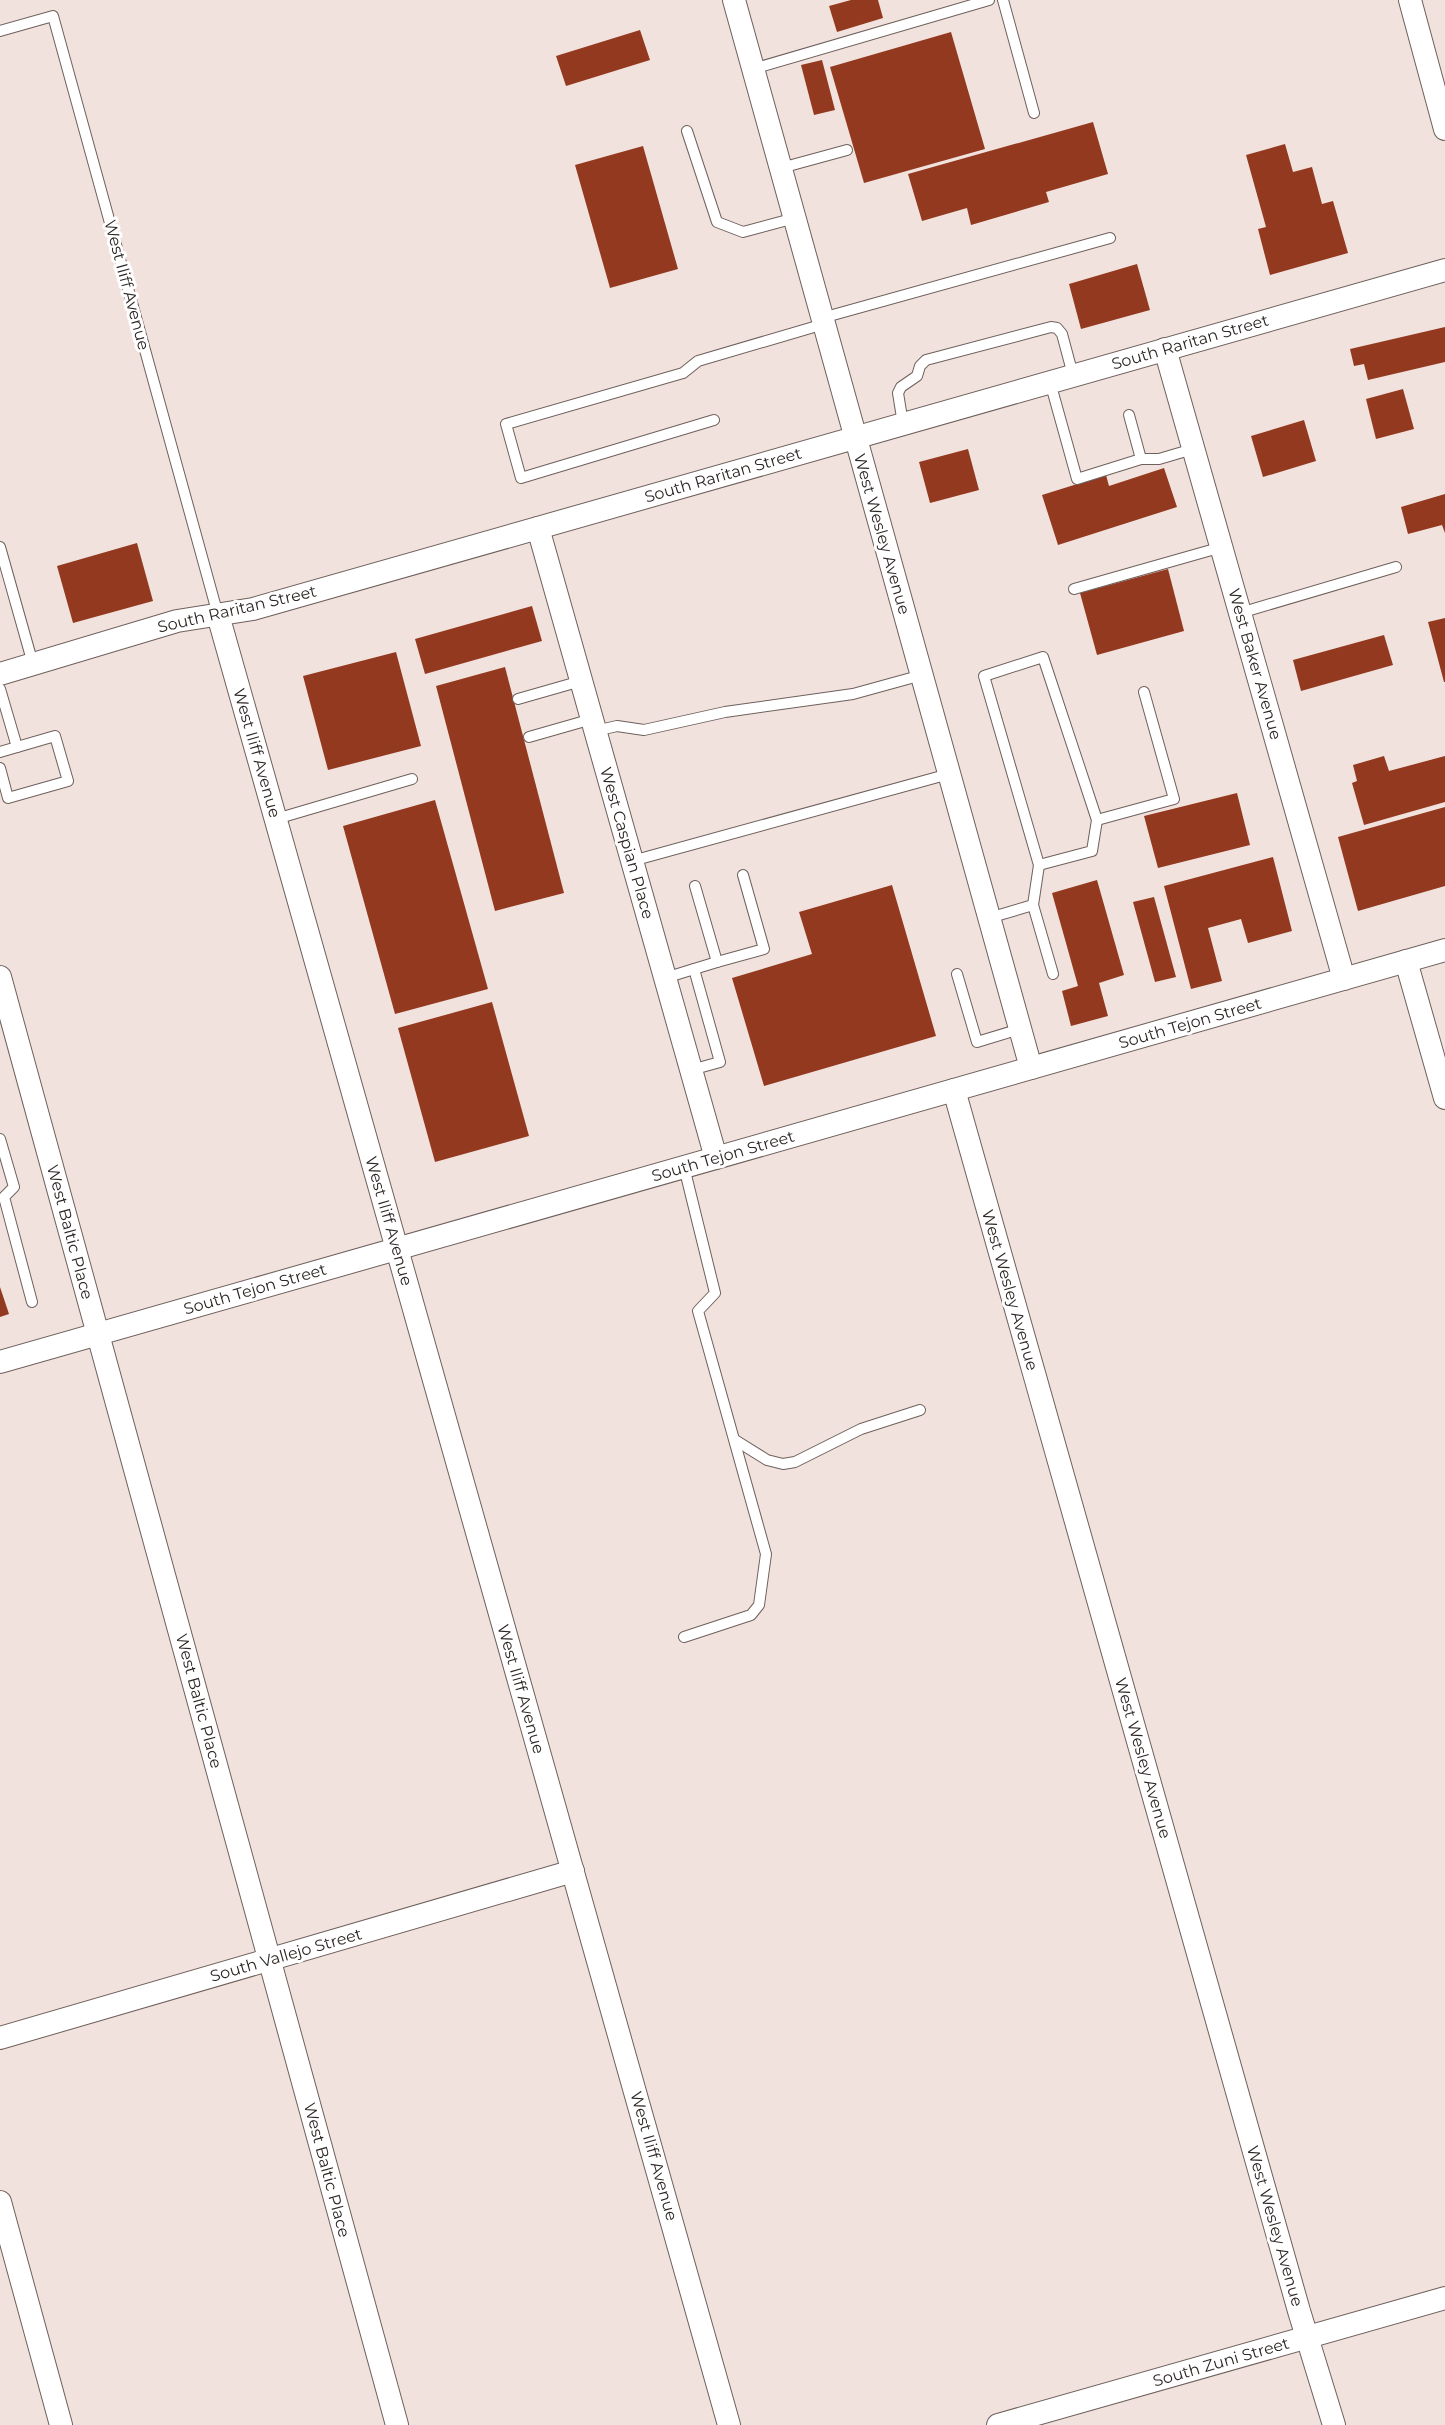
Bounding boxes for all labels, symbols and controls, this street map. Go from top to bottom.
street label: West Iliff Avenue [100,218,154,352]
street label: South Raritan Street [1109,310,1271,374]
street label: South Raritan Street [642,443,804,507]
street label: West Wesley Avenue [850,451,914,617]
street label: South Raritan Street [156,581,319,637]
street label: West Baker Avenue [1224,586,1286,742]
street label: West Iliff Avenue [229,686,285,820]
street label: West Caspian Place [596,765,658,921]
street label: South Tejon Street [1116,993,1264,1052]
street label: South Tejon Street [649,1126,797,1185]
street label: West Iliff Avenue [361,1154,417,1288]
street label: West Baltic Place [43,1163,97,1301]
street label: West Wesley Avenue [978,1207,1042,1373]
street label: South Tejon Street [181,1259,329,1318]
street label: West Iliff Avenue [493,1622,549,1756]
street label: West Baltic Place [172,1632,226,1770]
street label: West Wesley Avenue [1111,1675,1175,1841]
street label: South Vallejo Street [208,1924,365,1986]
street label: West Iliff Avenue [626,2089,682,2223]
street label: West Baltic Place [300,2101,354,2239]
street label: West Wesley Avenue [1243,2143,1307,2309]
street label: South Zuni Street [1151,2333,1292,2391]

